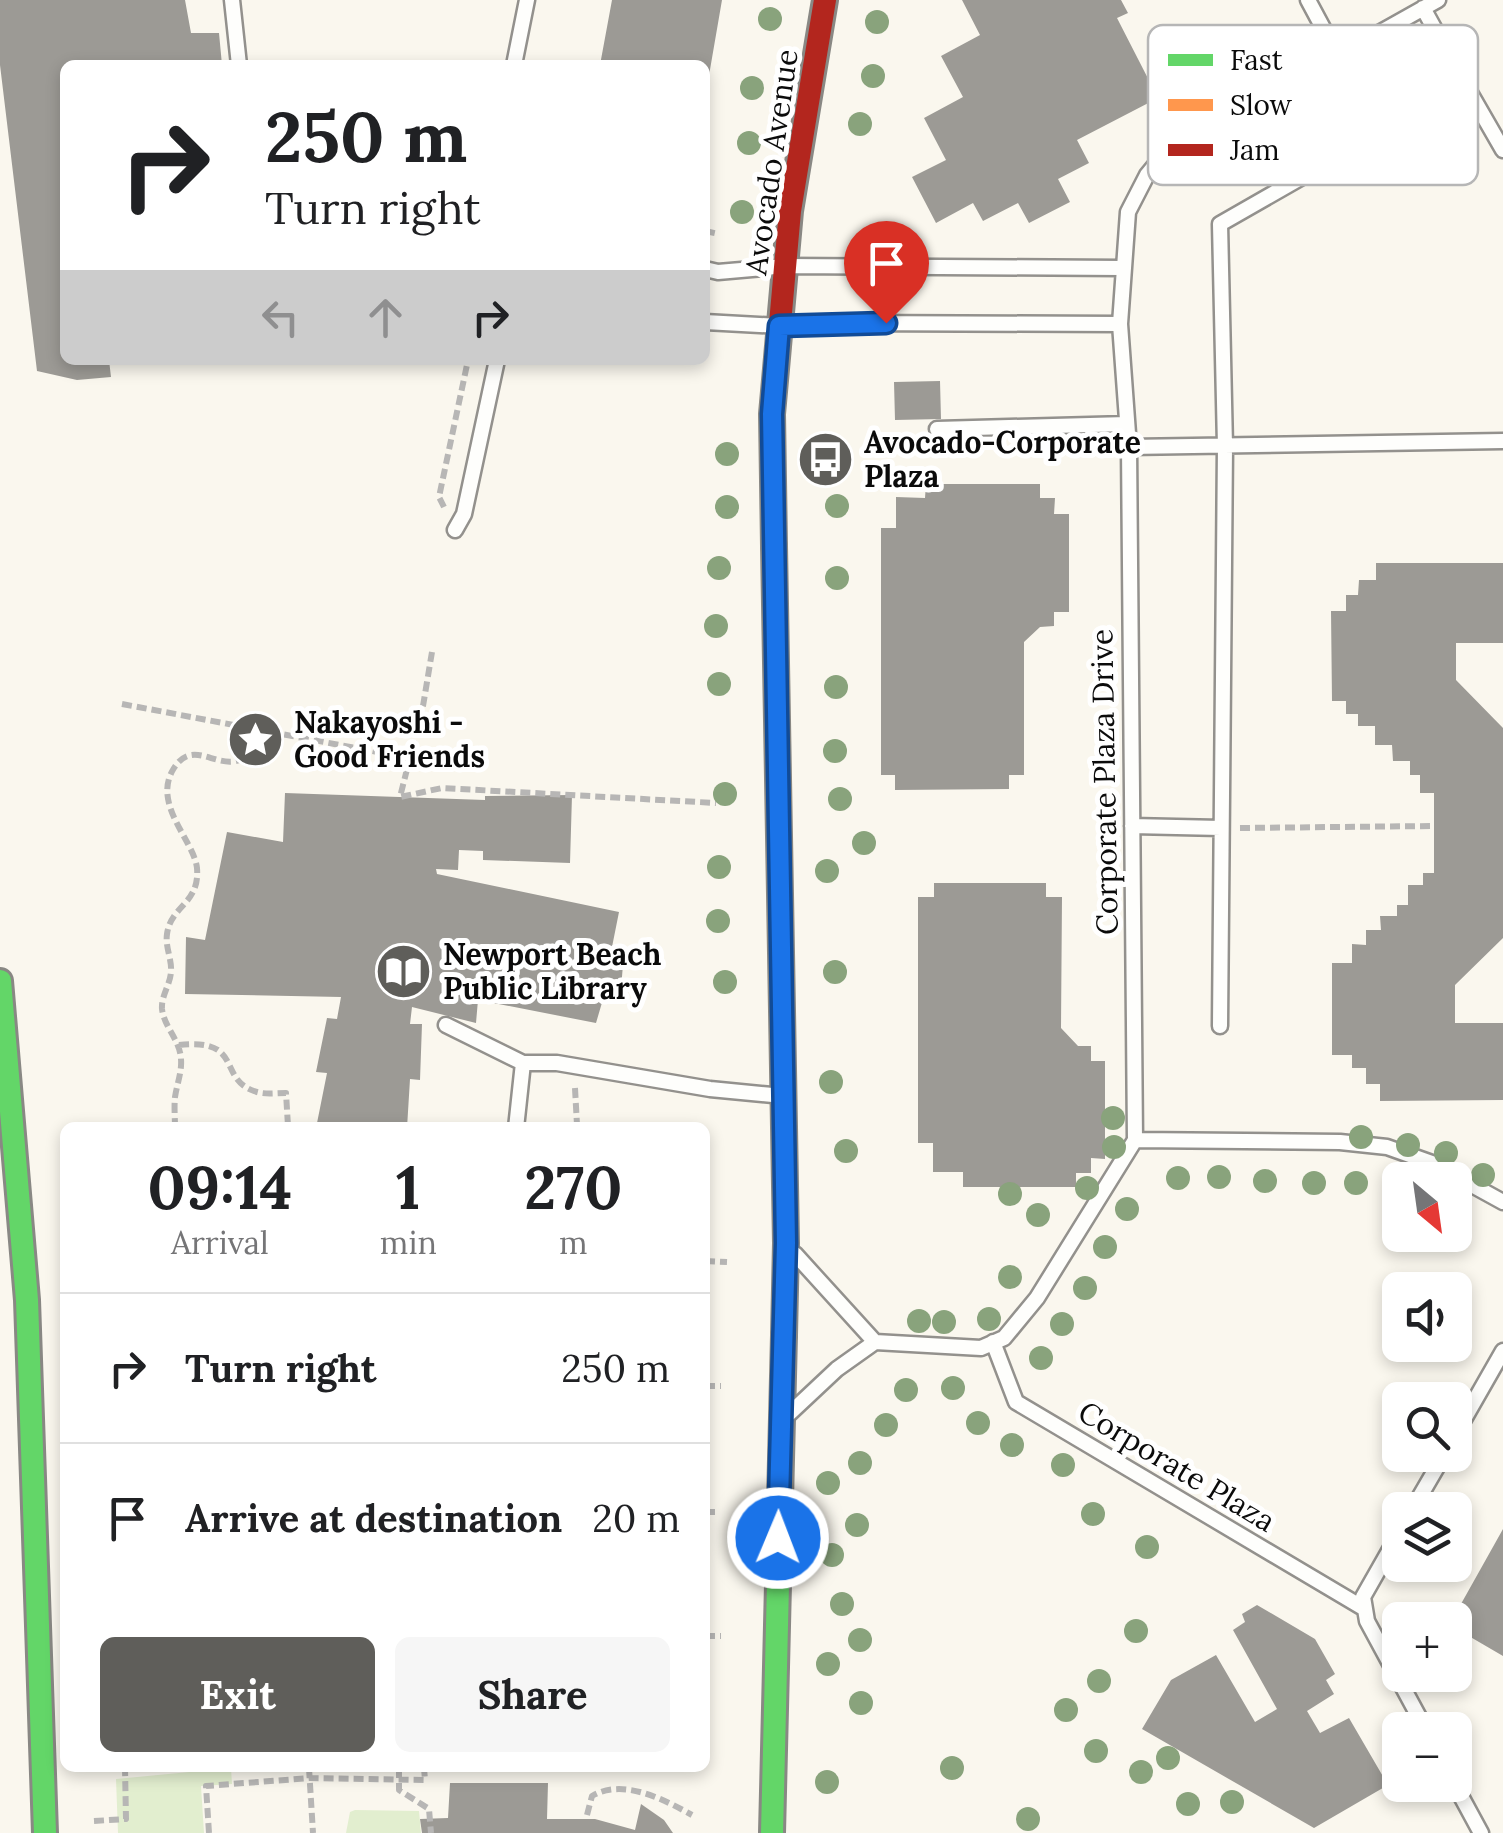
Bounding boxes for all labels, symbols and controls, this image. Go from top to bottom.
legend [1148,25,1478,185]
text: Fast [1230,42,1283,78]
street label: Avocado Avenue [736,47,806,278]
text: Slow [1230,87,1293,123]
text: 250 m [265,92,467,181]
icon: right [100,100,230,230]
text: Jam [1229,132,1280,168]
text: Turn right [265,179,481,236]
pin [844,221,929,324]
icon: arrive [859,236,914,291]
icon: left [253,290,308,345]
icon: ahead [358,290,413,345]
icon: right [463,290,518,345]
place label: Avocado-Corporate Plaza [864,423,1141,495]
bus stop icon: Avocado-Corporate Plaza [795,429,855,489]
street label: Corporate Plaza Drive [1082,629,1126,935]
place label: Nakayoshi - Good Friends [294,703,485,775]
place icon: Nakayoshi - Good Friends [225,709,285,769]
place label: Newport Beach Public Library [443,935,662,1008]
library icon: Newport Beach Public Library [374,941,434,1001]
text: 09:14 [147,1149,292,1225]
text: 1 [396,1149,420,1225]
text: 270 [524,1149,623,1225]
north arrow [1382,1162,1472,1252]
map controls [1382,1162,1472,1802]
text: Arrival [171,1222,269,1263]
text: min [380,1222,437,1263]
text: m [559,1222,588,1263]
button: sound [1382,1272,1472,1362]
icon: right [100,1341,155,1396]
text: Turn right [185,1344,376,1392]
text: 250 m [561,1344,670,1392]
button: search [1382,1382,1472,1472]
street label: Corporate Plaza [1072,1392,1282,1540]
position arrow [726,1486,830,1590]
icon: arrive [100,1491,155,1546]
button: layers [1382,1492,1472,1582]
text: Arrive at destination [185,1494,562,1542]
text: 20 m [592,1494,680,1542]
button: + [1382,1602,1472,1692]
button: Exit [100,1637,375,1752]
button: Share [395,1637,670,1752]
button: − [1382,1712,1472,1802]

